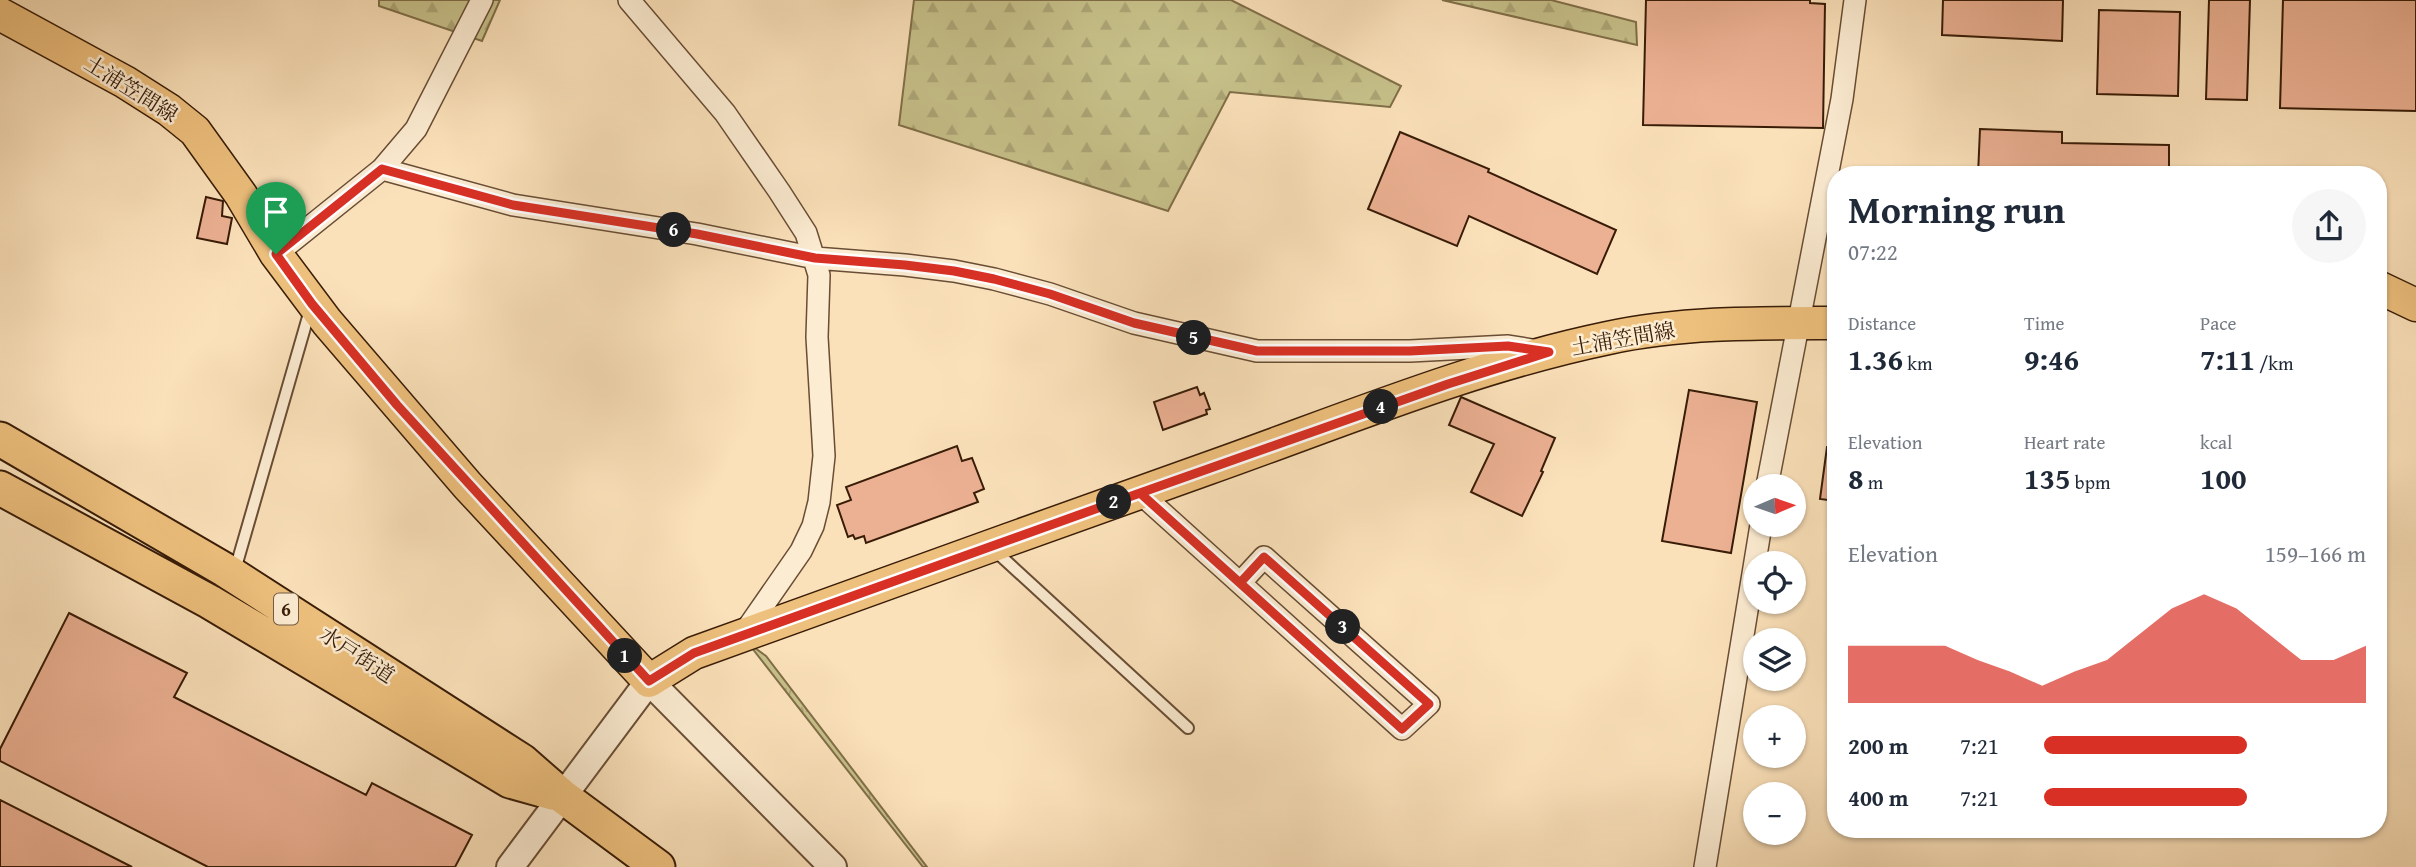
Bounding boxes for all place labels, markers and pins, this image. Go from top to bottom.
pin [246,182,306,254]
pin: 6 [656,212,692,247]
pin: 5 [1176,320,1212,356]
pin: 4 [1364,390,1398,424]
pin: 2 [1096,484,1132,520]
pin: 3 [1326,610,1360,644]
pin: 1 [608,638,642,674]

